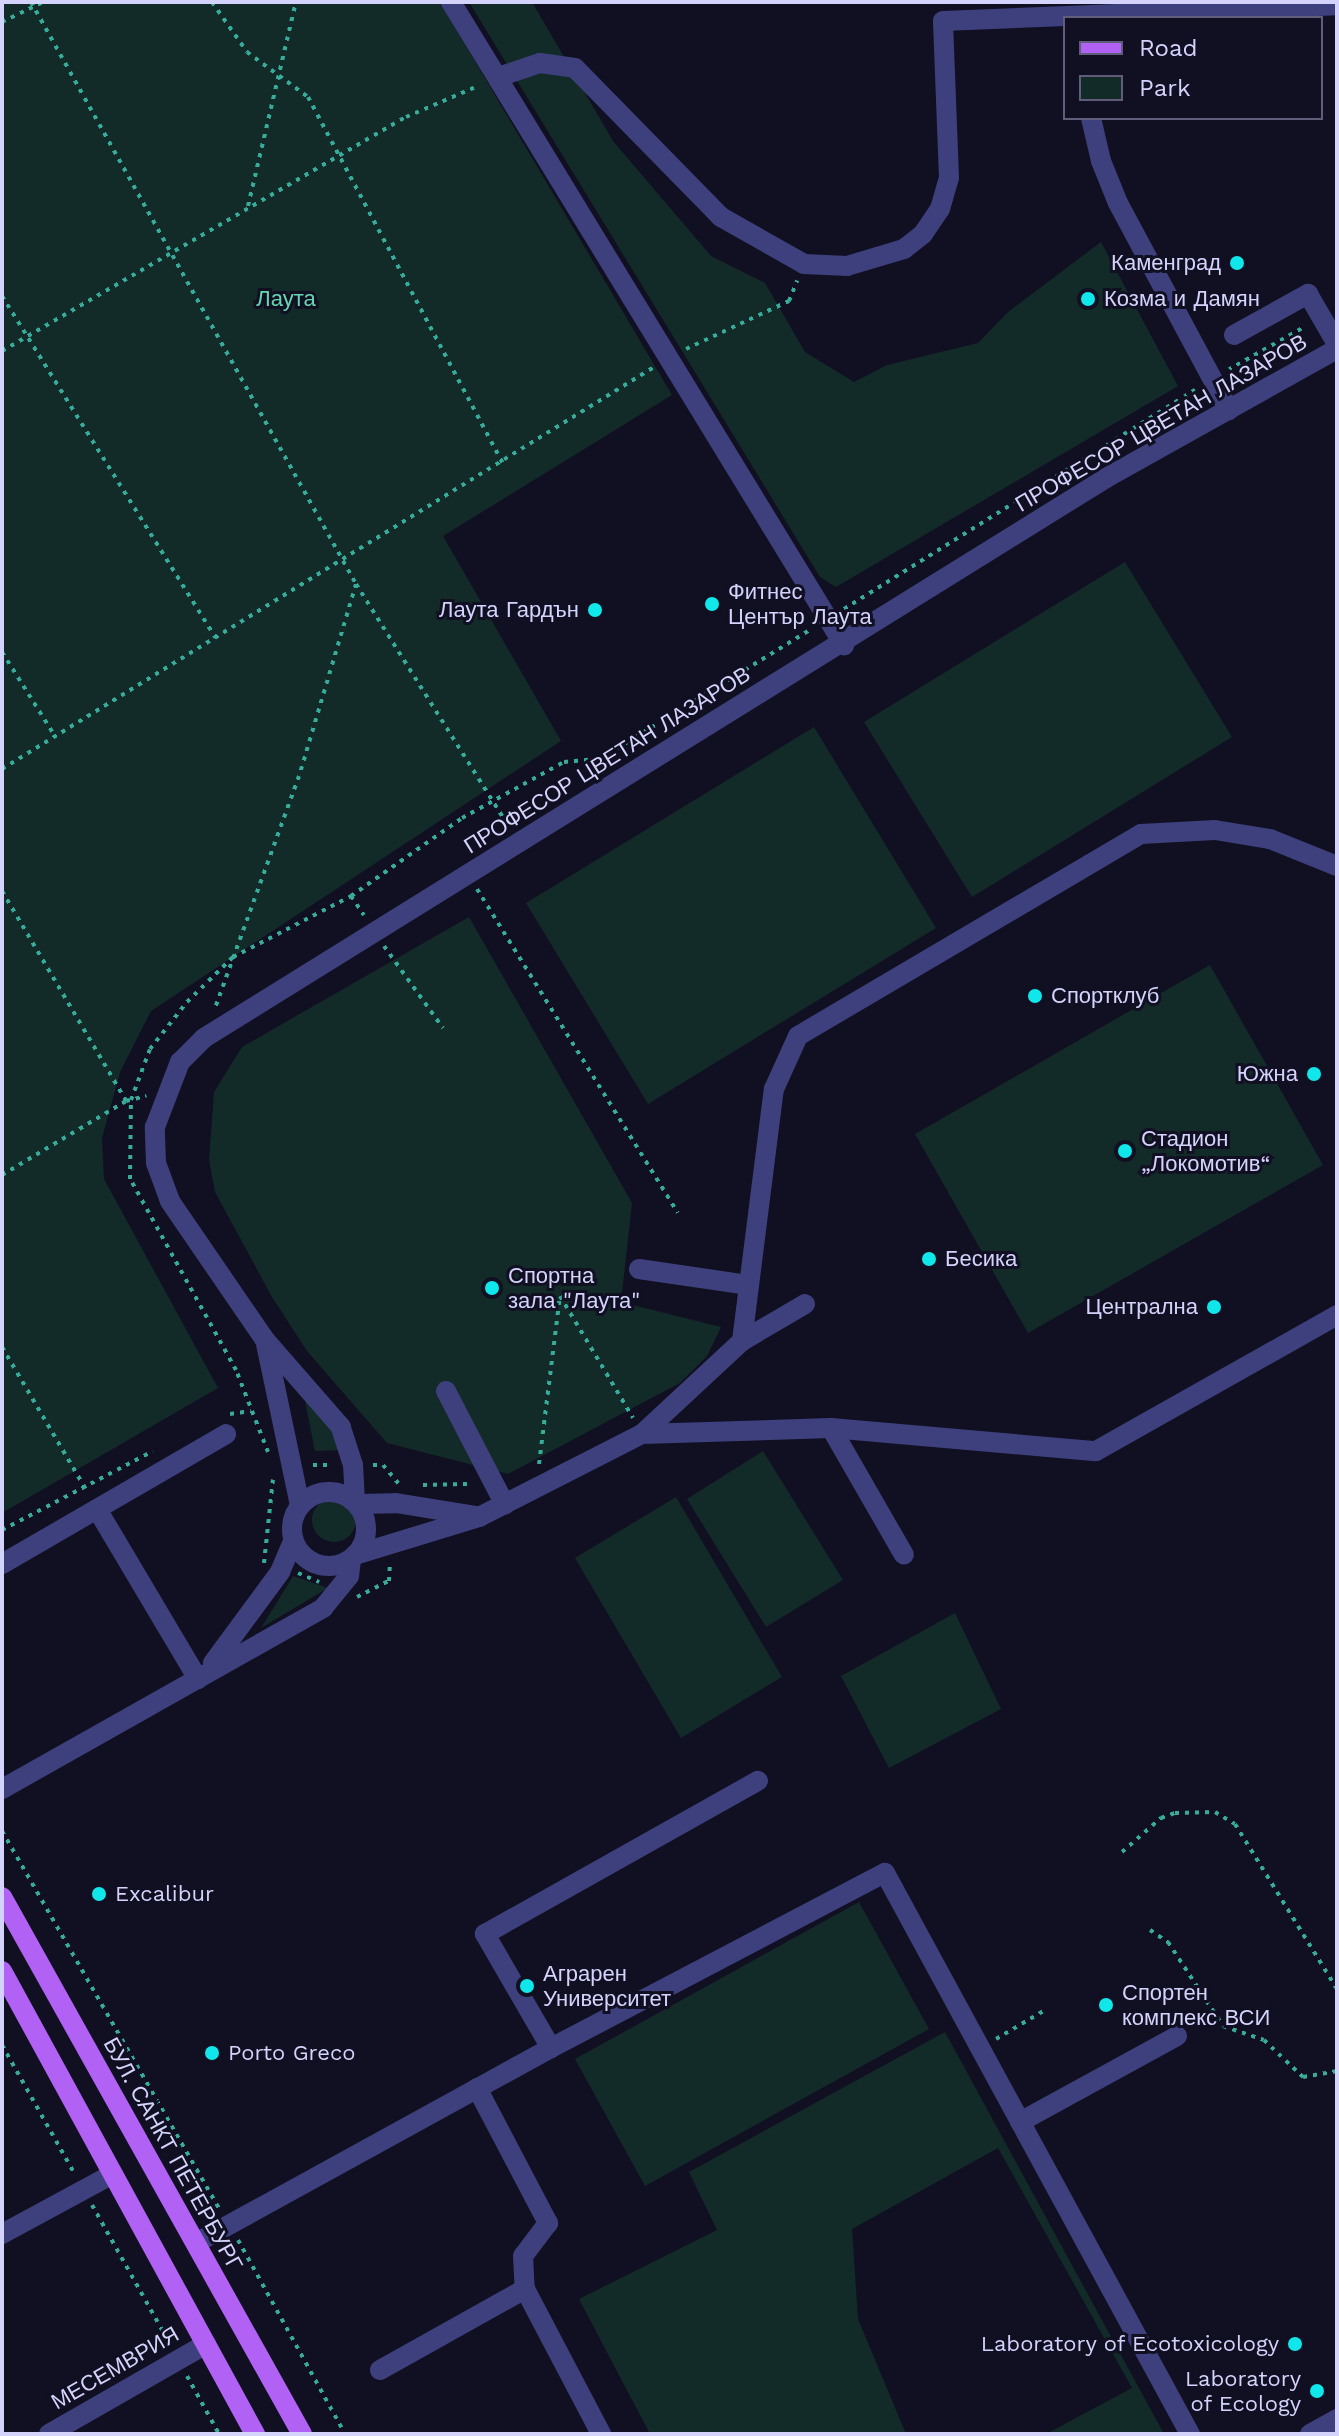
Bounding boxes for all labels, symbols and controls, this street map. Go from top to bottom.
legend [1063,16,1323,120]
text: Road [1139,34,1198,62]
text: Park [1139,74,1191,102]
place label: Каменград [1111,250,1221,276]
marker: Каменград [1228,254,1246,272]
park label: Лаута [256,286,316,312]
place label: Козма и Дамян [1104,286,1260,312]
marker: Козма и Дамян [1079,290,1097,308]
street label: ПРОФЕСОР ЦВЕТАН ЛАЗАРОВ [1010,328,1312,518]
place label: Фитнес Център Лаута [728,578,872,630]
marker: Фитнес Център Лаута [703,595,721,613]
place label: Лаута Гардън [439,597,579,623]
marker: Лаута Гардън [586,601,604,619]
street label: ПРОФЕСОР ЦВЕТАН ЛАЗАРОВ [459,661,755,859]
place label: Спортклуб [1051,983,1159,1009]
marker: Спортклуб [1026,987,1044,1005]
place label: Южна [1237,1061,1298,1087]
marker: Южна [1305,1065,1323,1083]
place label: Стадион „Локомотив“ [1141,1125,1270,1176]
marker: Стадион „Локомотив“ [1116,1142,1134,1160]
place label: Бесика [945,1246,1017,1272]
marker: Бесика [920,1250,938,1268]
place label: Спортна зала "Лаута" [508,1262,640,1314]
marker: Спортна зала "Лаута" [483,1279,501,1297]
place label: Централна [1086,1294,1198,1320]
marker: Централна [1205,1298,1223,1316]
place label: Excalibur [115,1881,214,1907]
marker: Excalibur [90,1885,108,1903]
place label: Аграрен Университет [543,1960,671,2012]
marker: Аграрен Университет [518,1977,536,1995]
place label: Спортен комплекс ВСИ [1122,1979,1270,2030]
marker: Спортен комплекс ВСИ [1097,1996,1115,2014]
street label: БУЛ. САНКТ ПЕТЕРБУРГ [98,2033,248,2275]
place label: Porto Greco [228,2040,355,2066]
marker: Porto Greco [203,2044,221,2062]
street label: МЕСЕМВРИЯ [47,2321,183,2415]
place label: Laboratory of Ecotoxicology [979,2331,1279,2357]
marker: Laboratory of Ecotoxicology [1286,2335,1304,2353]
place label: Laboratory of Ecology [1185,2365,1301,2416]
marker: Laboratory of Ecology [1308,2382,1326,2400]

